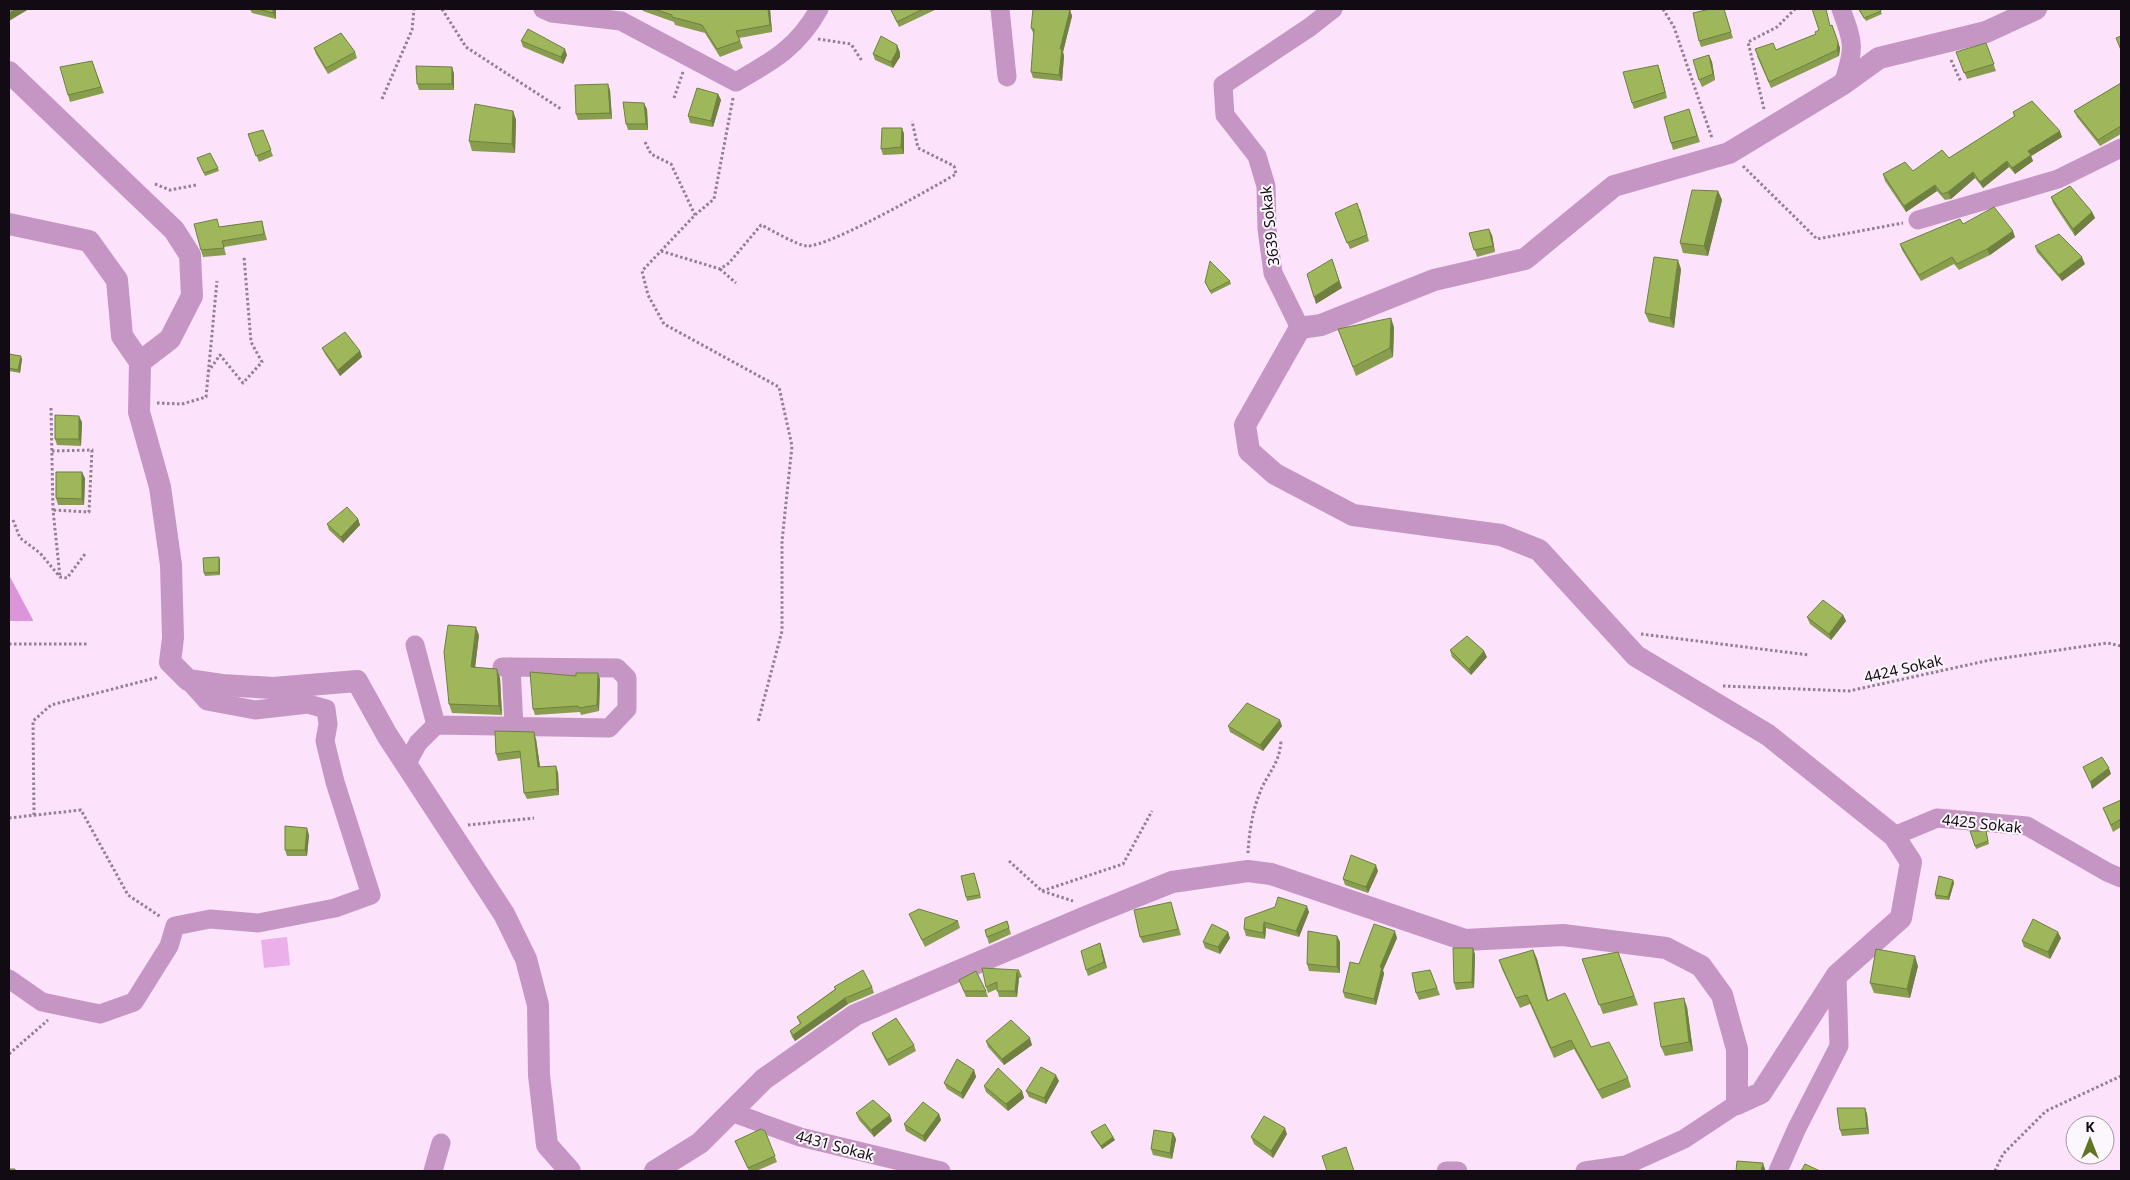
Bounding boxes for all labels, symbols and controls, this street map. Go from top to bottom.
street label: 3639 Sokak [1255,185,1283,267]
street label: 4424 Sokak [1862,649,1944,687]
street label: 4425 Sokak [1941,809,2023,837]
north arrow [2065,1115,2115,1165]
text: K [2085,1117,2095,1136]
street label: 4431 Sokak [794,1125,876,1165]

